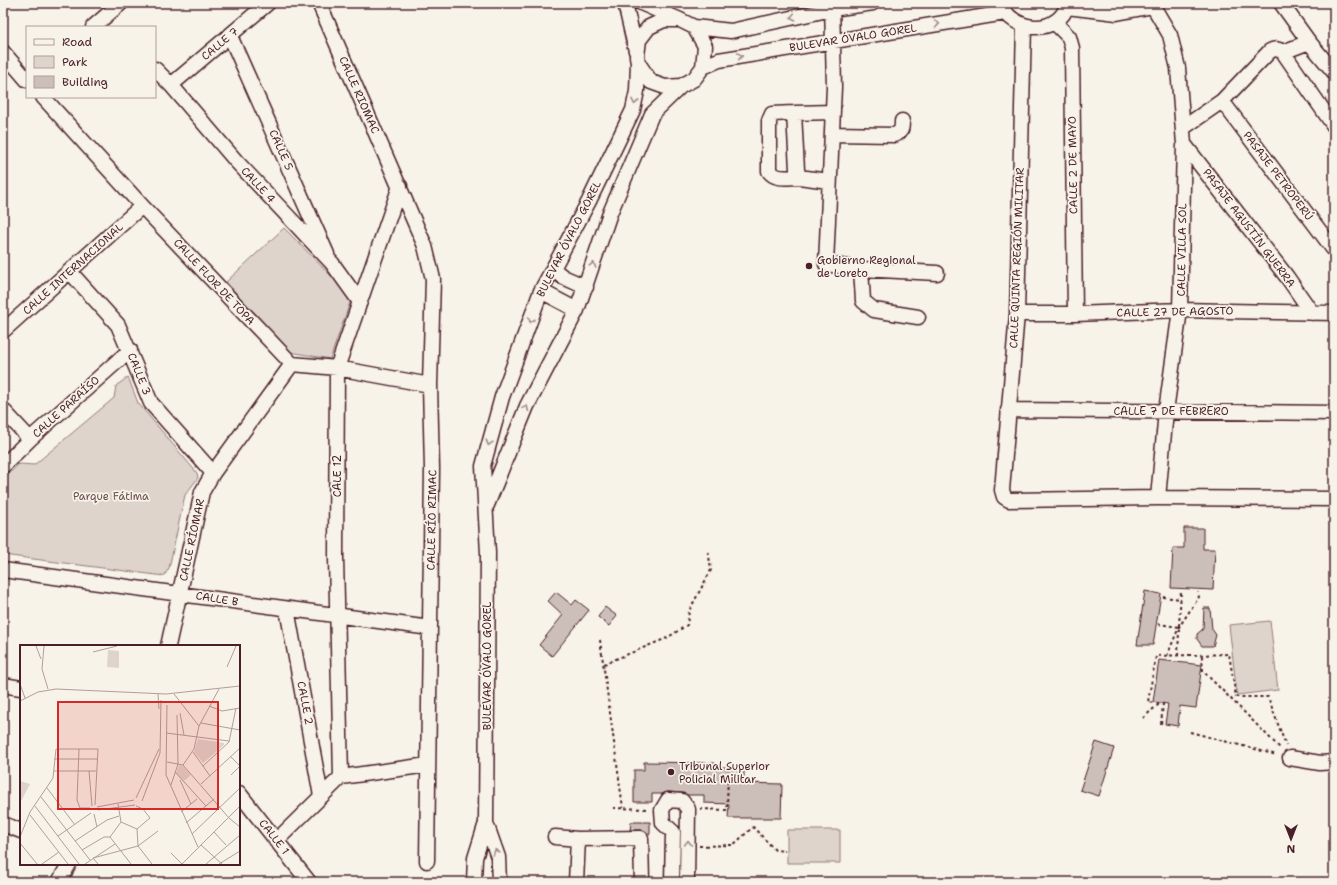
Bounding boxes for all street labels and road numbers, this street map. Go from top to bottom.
street label: BULEVAR ÓVALO GOREL [788,20,918,55]
street label: CALLE 7 [198,24,242,64]
street label: CALLE RIOMAC [335,54,383,136]
street label: CALLE 2 DE MAYO [1065,116,1081,214]
street label: CALLE 5 [265,127,297,173]
street label: PASAJE PETROPERÚ [1240,128,1317,224]
street label: CALLE 4 [237,164,279,206]
street label: PASAJE AGUSTÍN GUERRA [1199,165,1299,290]
street label: CALLE QUINTA REGIÓN MILITAR [1005,167,1028,349]
street label: BULEVAR ÓVALO GOREL [532,178,605,300]
street label: CALLE VILLA SOL [1174,203,1190,297]
street label: CALLE INTERNACIONAL [20,220,126,318]
street label: CALLE FLOR DE TOPA [170,236,258,328]
street label: CALLE 27 DE AGOSTO [1116,303,1234,321]
street label: CALLE 3 [124,351,154,397]
street label: CALLE PARAÍSO [29,372,103,441]
street label: CALLE 7 DE FEBRERO [1113,404,1229,419]
street label: CALE 12 [330,455,345,497]
street label: CALLE RÍO RIMAC [423,469,440,570]
street label: CALLE RÍOMAR [175,497,208,583]
street label: CALLE B [195,588,240,610]
street label: BULEVAR ÓVALO GOREL [479,602,495,730]
street label: CALLE 2 [293,680,317,726]
street label: CALLE 1 [255,816,293,858]

